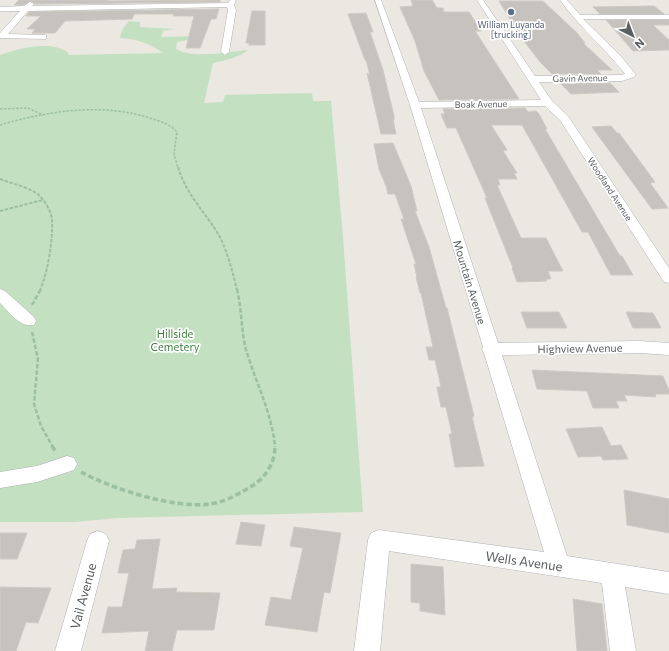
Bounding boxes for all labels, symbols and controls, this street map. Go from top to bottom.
marker: William Luyanda [trucking] [506,7,516,17]
north arrow [613,16,653,56]
place label: William Luyanda [trucking] [477,19,545,40]
text: N [633,36,647,51]
street label: Gavin Avenue [552,72,608,84]
street label: Boak Avenue [455,98,508,110]
street label: Woodland Avenue [585,155,635,223]
street label: Mountain Avenue [451,238,489,326]
park label: Hillside Cemetery [151,327,200,353]
street label: Highview Avenue [537,341,623,355]
street label: Wells Avenue [484,548,564,574]
street label: Vail Avenue [67,561,99,631]

